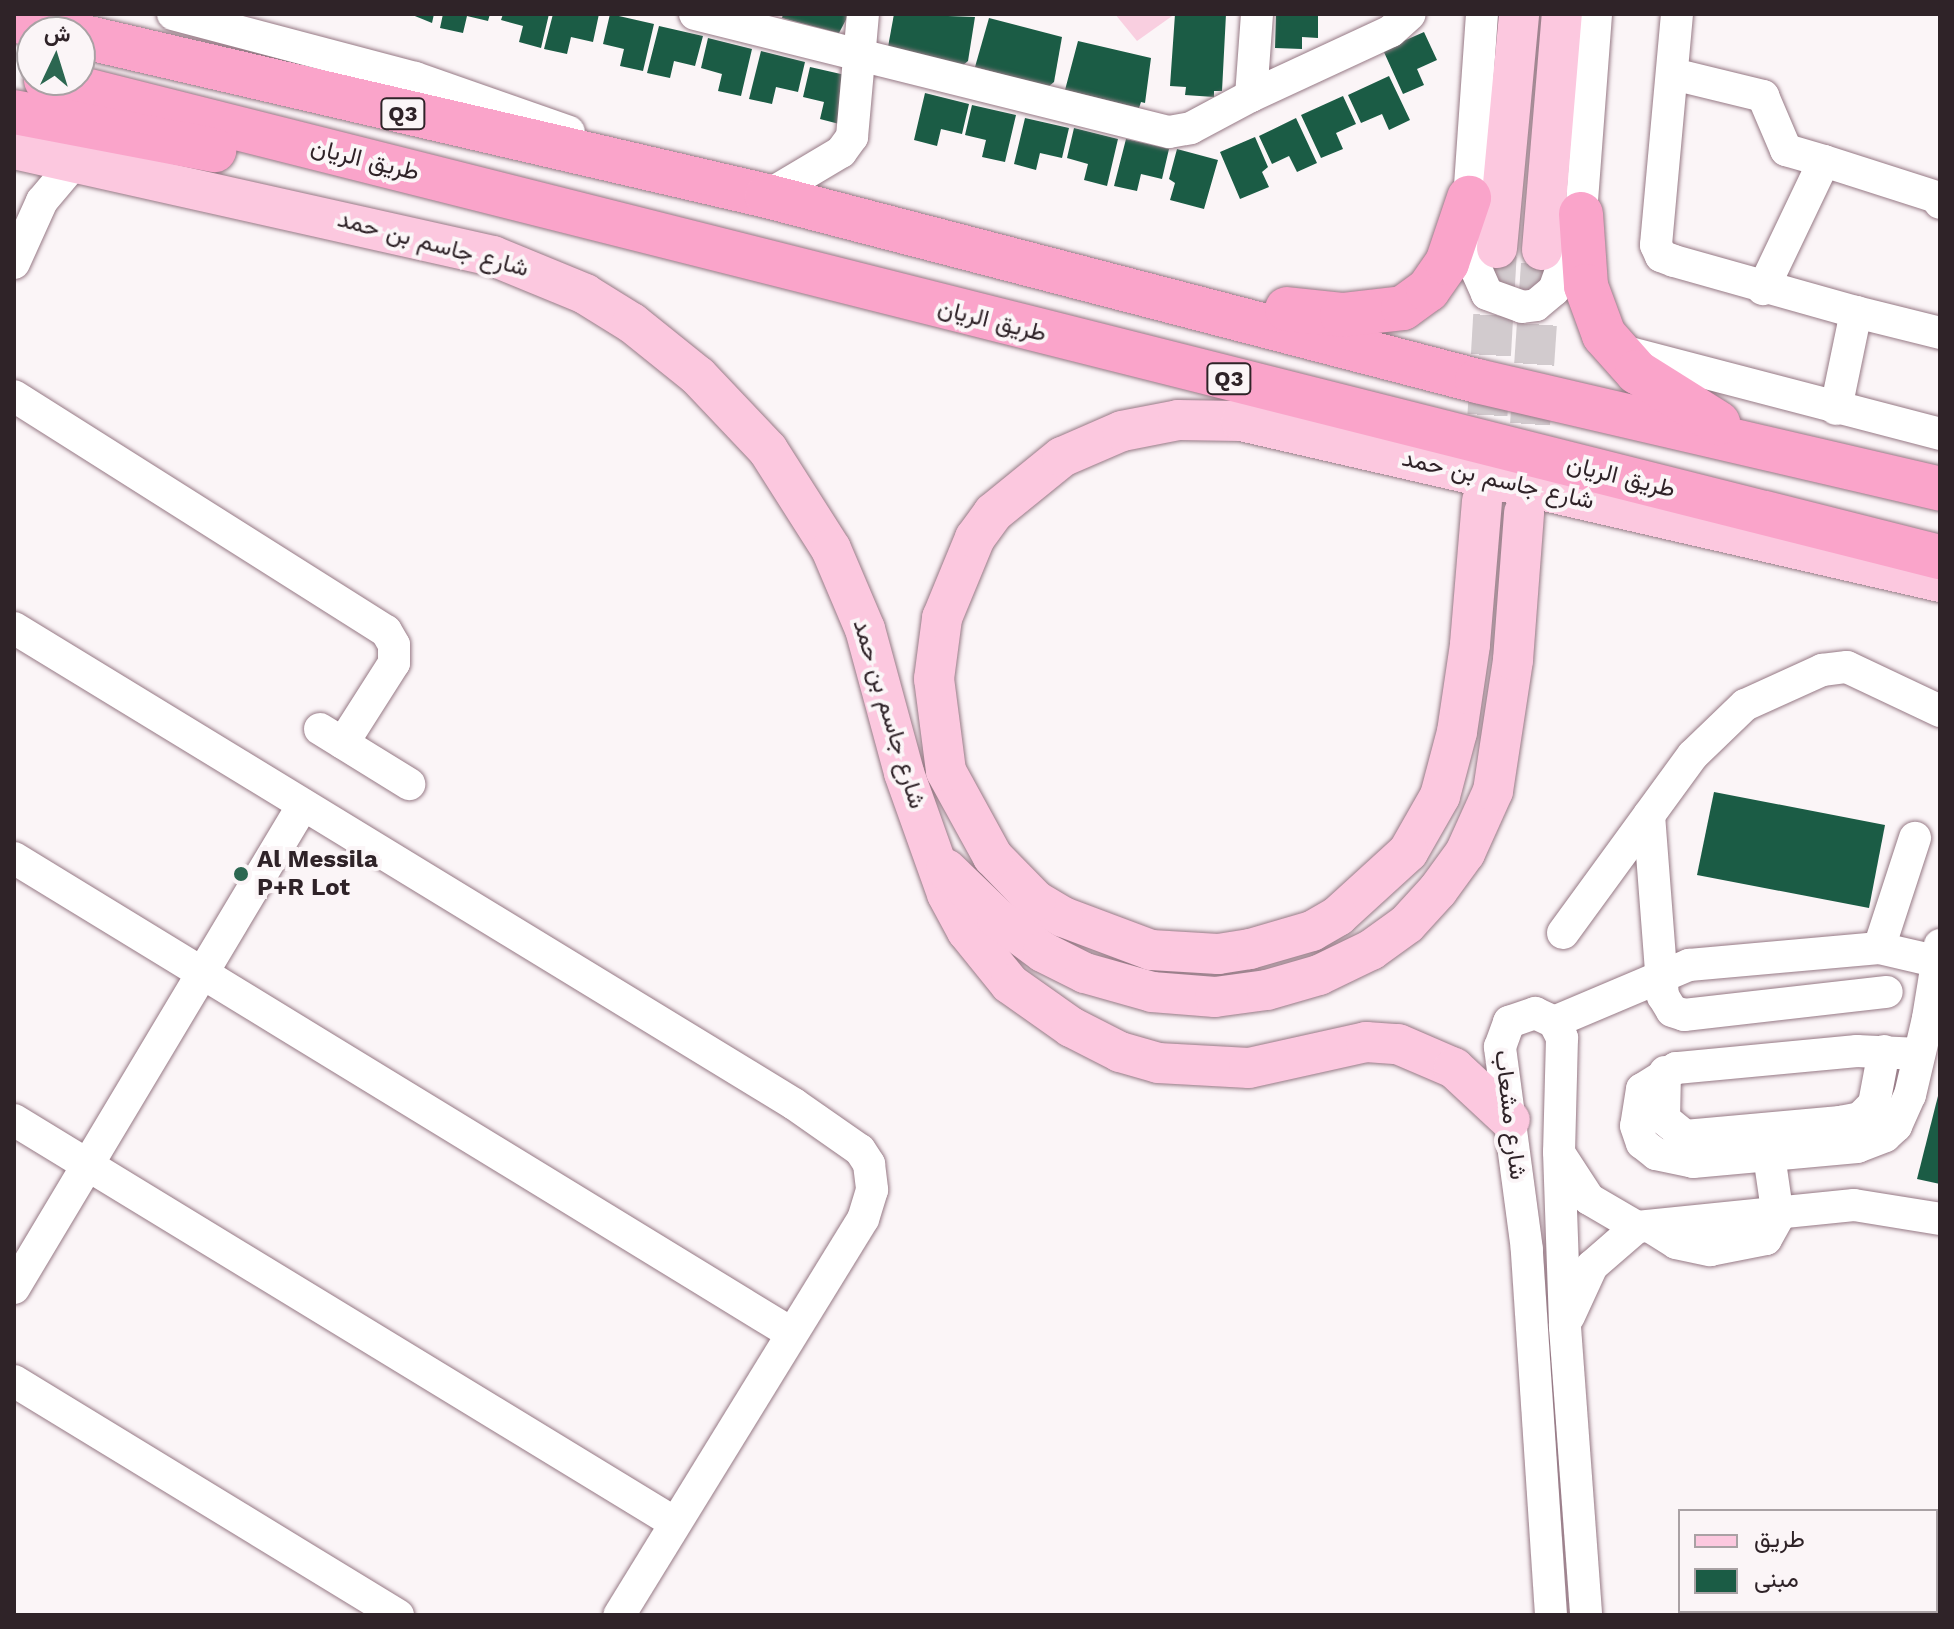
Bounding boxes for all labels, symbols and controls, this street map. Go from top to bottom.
north arrow [16,16,96,96]
text: ش [44,20,72,47]
road number: Q3 [379,96,427,132]
street label: طريق الريان [308,133,422,187]
street label: شارع جاسم بن حمد [334,205,532,283]
street label: طريق الريان [935,294,1049,348]
road number: Q3 [1205,361,1253,397]
street label: شارع جاسم بن حمد [1399,444,1597,516]
street label: طريق الريان [1564,450,1678,504]
street label: شارع جاسم بن حمد [847,616,931,812]
place label: Al Messila P+R Lot [257,846,378,902]
marker: Al Messila P+R Lot [232,865,250,883]
street label: شارع مشعاب [1488,1048,1532,1182]
legend [1678,1509,1938,1613]
text: طريق [1754,1525,1805,1553]
text: مبنى [1754,1565,1799,1593]

